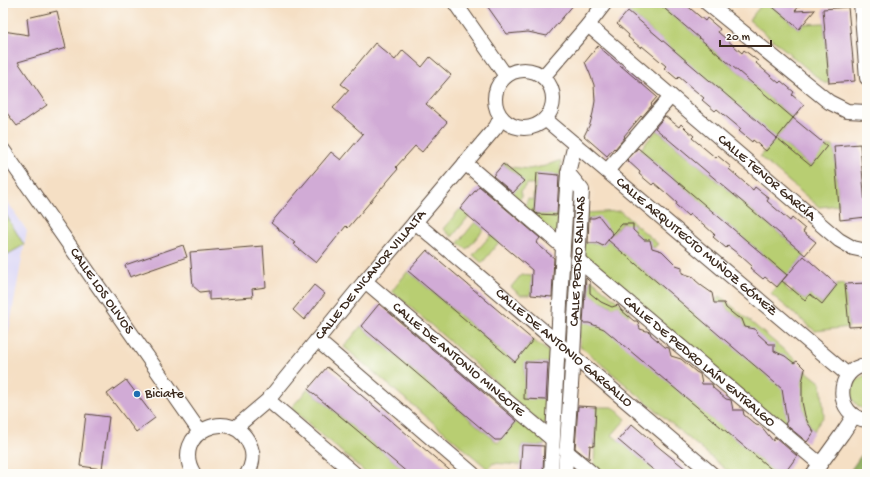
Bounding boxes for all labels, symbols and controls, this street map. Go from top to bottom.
scale bar [720,22,771,48]
text: 20 m [726,31,751,45]
street label: CALLE TENOR GARCÍA [714,131,820,225]
street label: CALLE ARQUITECTO MUÑOZ GÓMEZ [612,174,781,320]
street label: CALLE PEDRO SALINAS [566,195,590,327]
street label: CALLE DE NICANOR VILLALTA [312,206,431,344]
street label: CALLE LOS OLIVOS [66,245,138,338]
street label: CALLE DE ANTONIO GARGALLO [491,285,636,412]
street label: CALLE DE PEDRO LAÍN ENTRALGO [619,293,779,431]
street label: CALLE DE ANTONIO MINGOTE [388,299,529,421]
place label: Biciate [144,386,184,403]
marker: Biciate [132,389,142,399]

